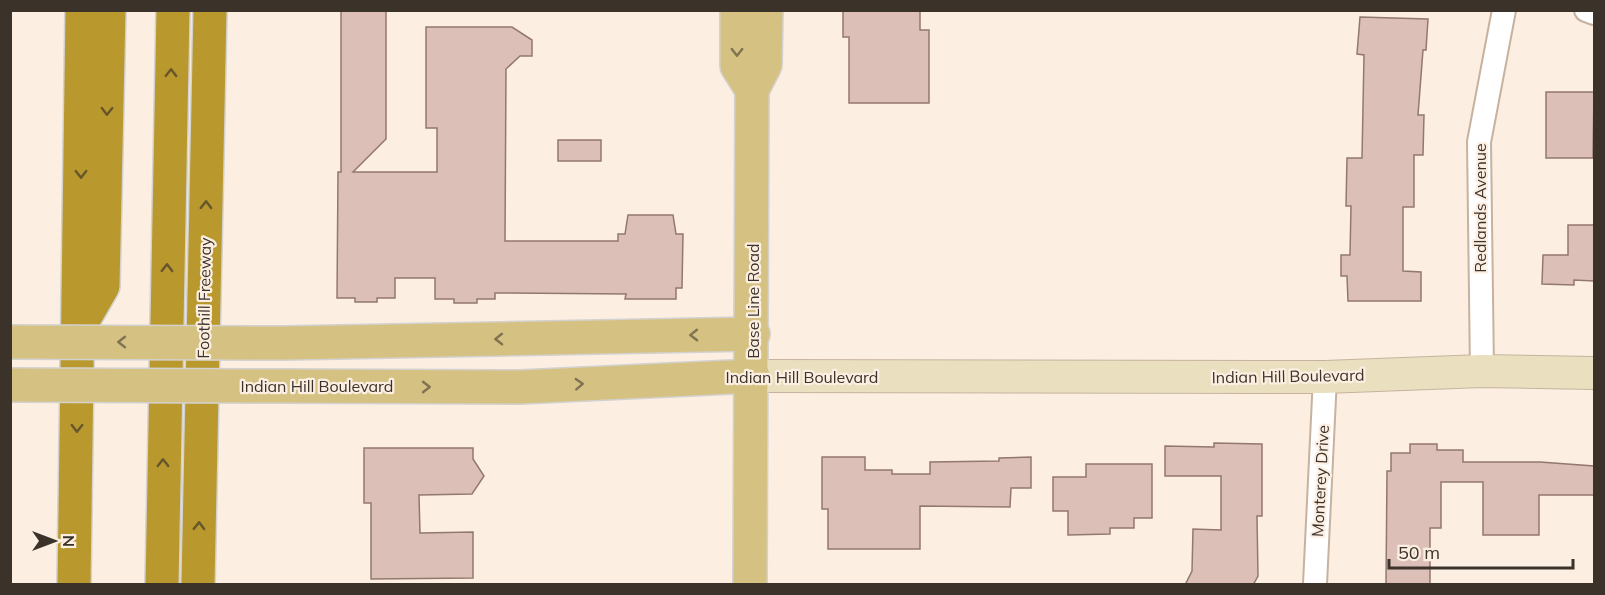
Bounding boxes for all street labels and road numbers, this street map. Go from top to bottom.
street label: Redlands Avenue [1470,143,1490,273]
street label: Foothill Freeway [193,237,215,359]
street label: Base Line Road [743,243,763,359]
street label: Indian Hill Boulevard [1211,365,1365,387]
street label: Indian Hill Boulevard [726,367,878,387]
street label: Indian Hill Boulevard [241,376,393,396]
street label: Monterey Drive [1307,425,1333,537]

